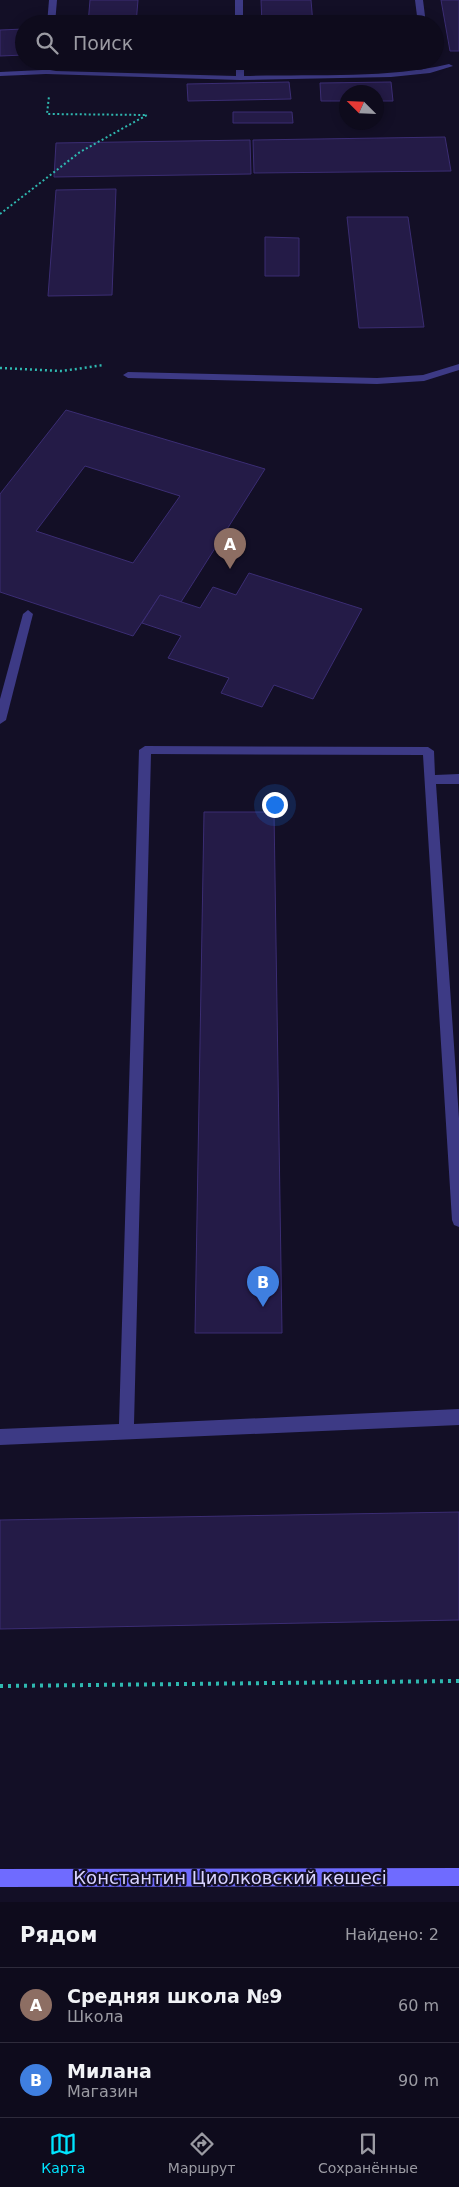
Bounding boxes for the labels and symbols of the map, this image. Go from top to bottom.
north arrow [339,85,384,130]
pin: A [214,528,246,569]
your location [262,792,288,818]
pin: B [247,1266,279,1307]
street label: Константин Циолковский көшесі [73,1867,387,1888]

